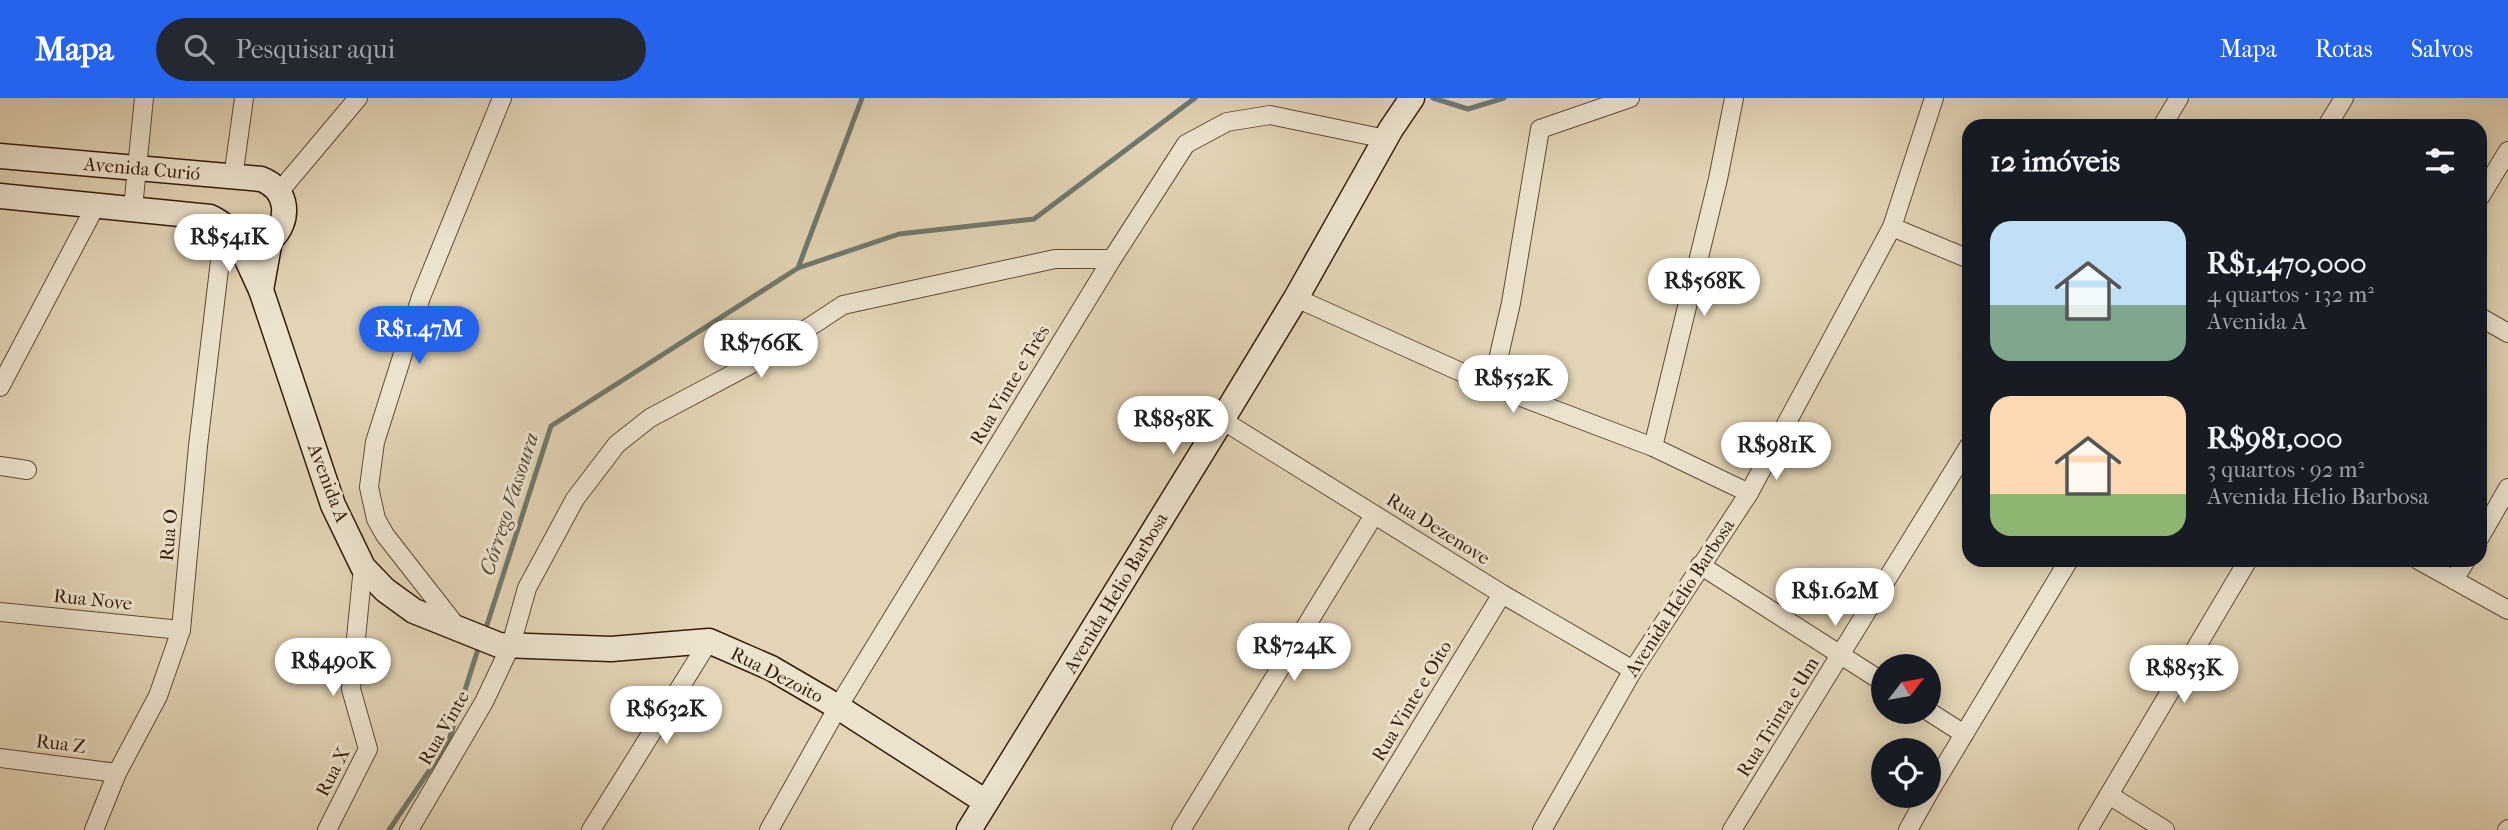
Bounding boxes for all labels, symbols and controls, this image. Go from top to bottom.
search box [156,18,646,81]
text: Mapa [35,30,114,69]
icon: search [180,30,218,68]
text: Pesquisar aqui [236,34,395,65]
text: Mapa [2220,35,2277,63]
text: Rotas [2315,35,2373,63]
text: Salvos [2411,35,2473,63]
icon: filters [2421,142,2459,180]
text: 12 imóveis [1990,144,2120,179]
street label: Avenida Curió [82,153,202,185]
pin: R$541K [172,214,286,274]
text: R$541K [190,223,268,250]
text: R$1,470,000 [2207,246,2367,281]
icon: home [2046,249,2130,333]
pin: R$568K [1647,258,1761,318]
text: R$568K [1664,267,1744,294]
text: 4 quartos · 132 m² [2207,281,2374,308]
pin: R$1.47M [354,306,484,366]
text: Avenida A [2207,308,2307,335]
text: R$1.47M [375,315,463,342]
pin: R$766K [704,320,818,380]
street label: Rua Vinte e Três [966,321,1054,449]
text: R$766K [720,329,802,356]
pin: R$552K [1456,356,1570,415]
text: R$552K [1474,364,1552,391]
pin: R$858K [1116,396,1230,456]
text: R$858K [1133,405,1213,432]
text: R$981,000 [2207,421,2343,456]
pin: R$981K [1719,422,1833,482]
icon: home [2046,424,2130,508]
water label: Córrego Vassoura [475,430,543,578]
text: R$981K [1737,431,1815,458]
street label: Avenida A [303,440,353,526]
text: 3 quartos · 92 m² [2207,456,2364,483]
text: Avenida Helio Barbosa [2207,483,2429,510]
street label: Rua Dezenove [1382,489,1494,569]
street label: Rua O [156,508,182,562]
street label: Avenida Helio Barbosa [1059,509,1173,678]
street label: Avenida Helio Barbosa [1620,515,1739,682]
pin: R$1.62M [1770,568,1900,628]
text: R$1.62M [1791,577,1879,604]
street label: Rua Nove [53,585,133,615]
pin: R$724K [1237,624,1351,683]
text: R$724K [1253,632,1335,659]
street label: Rua Vinte e Oito [1367,636,1457,765]
pin: R$490K [276,638,390,698]
street label: Rua Dezoito [727,642,827,708]
pin: R$853K [2127,646,2241,705]
text: R$490K [291,647,375,674]
street label: Rua Trinta e Um [1732,653,1824,781]
north arrow [1871,654,1941,724]
map controls [1871,654,1941,808]
text: R$853K [2146,654,2222,681]
pin: R$632K [609,686,723,746]
street label: Rua Vinte [414,687,474,769]
text: R$632K [626,695,706,722]
street label: Rua Z [35,730,87,758]
button: locate [1871,738,1941,808]
street label: Rua X [311,744,355,800]

